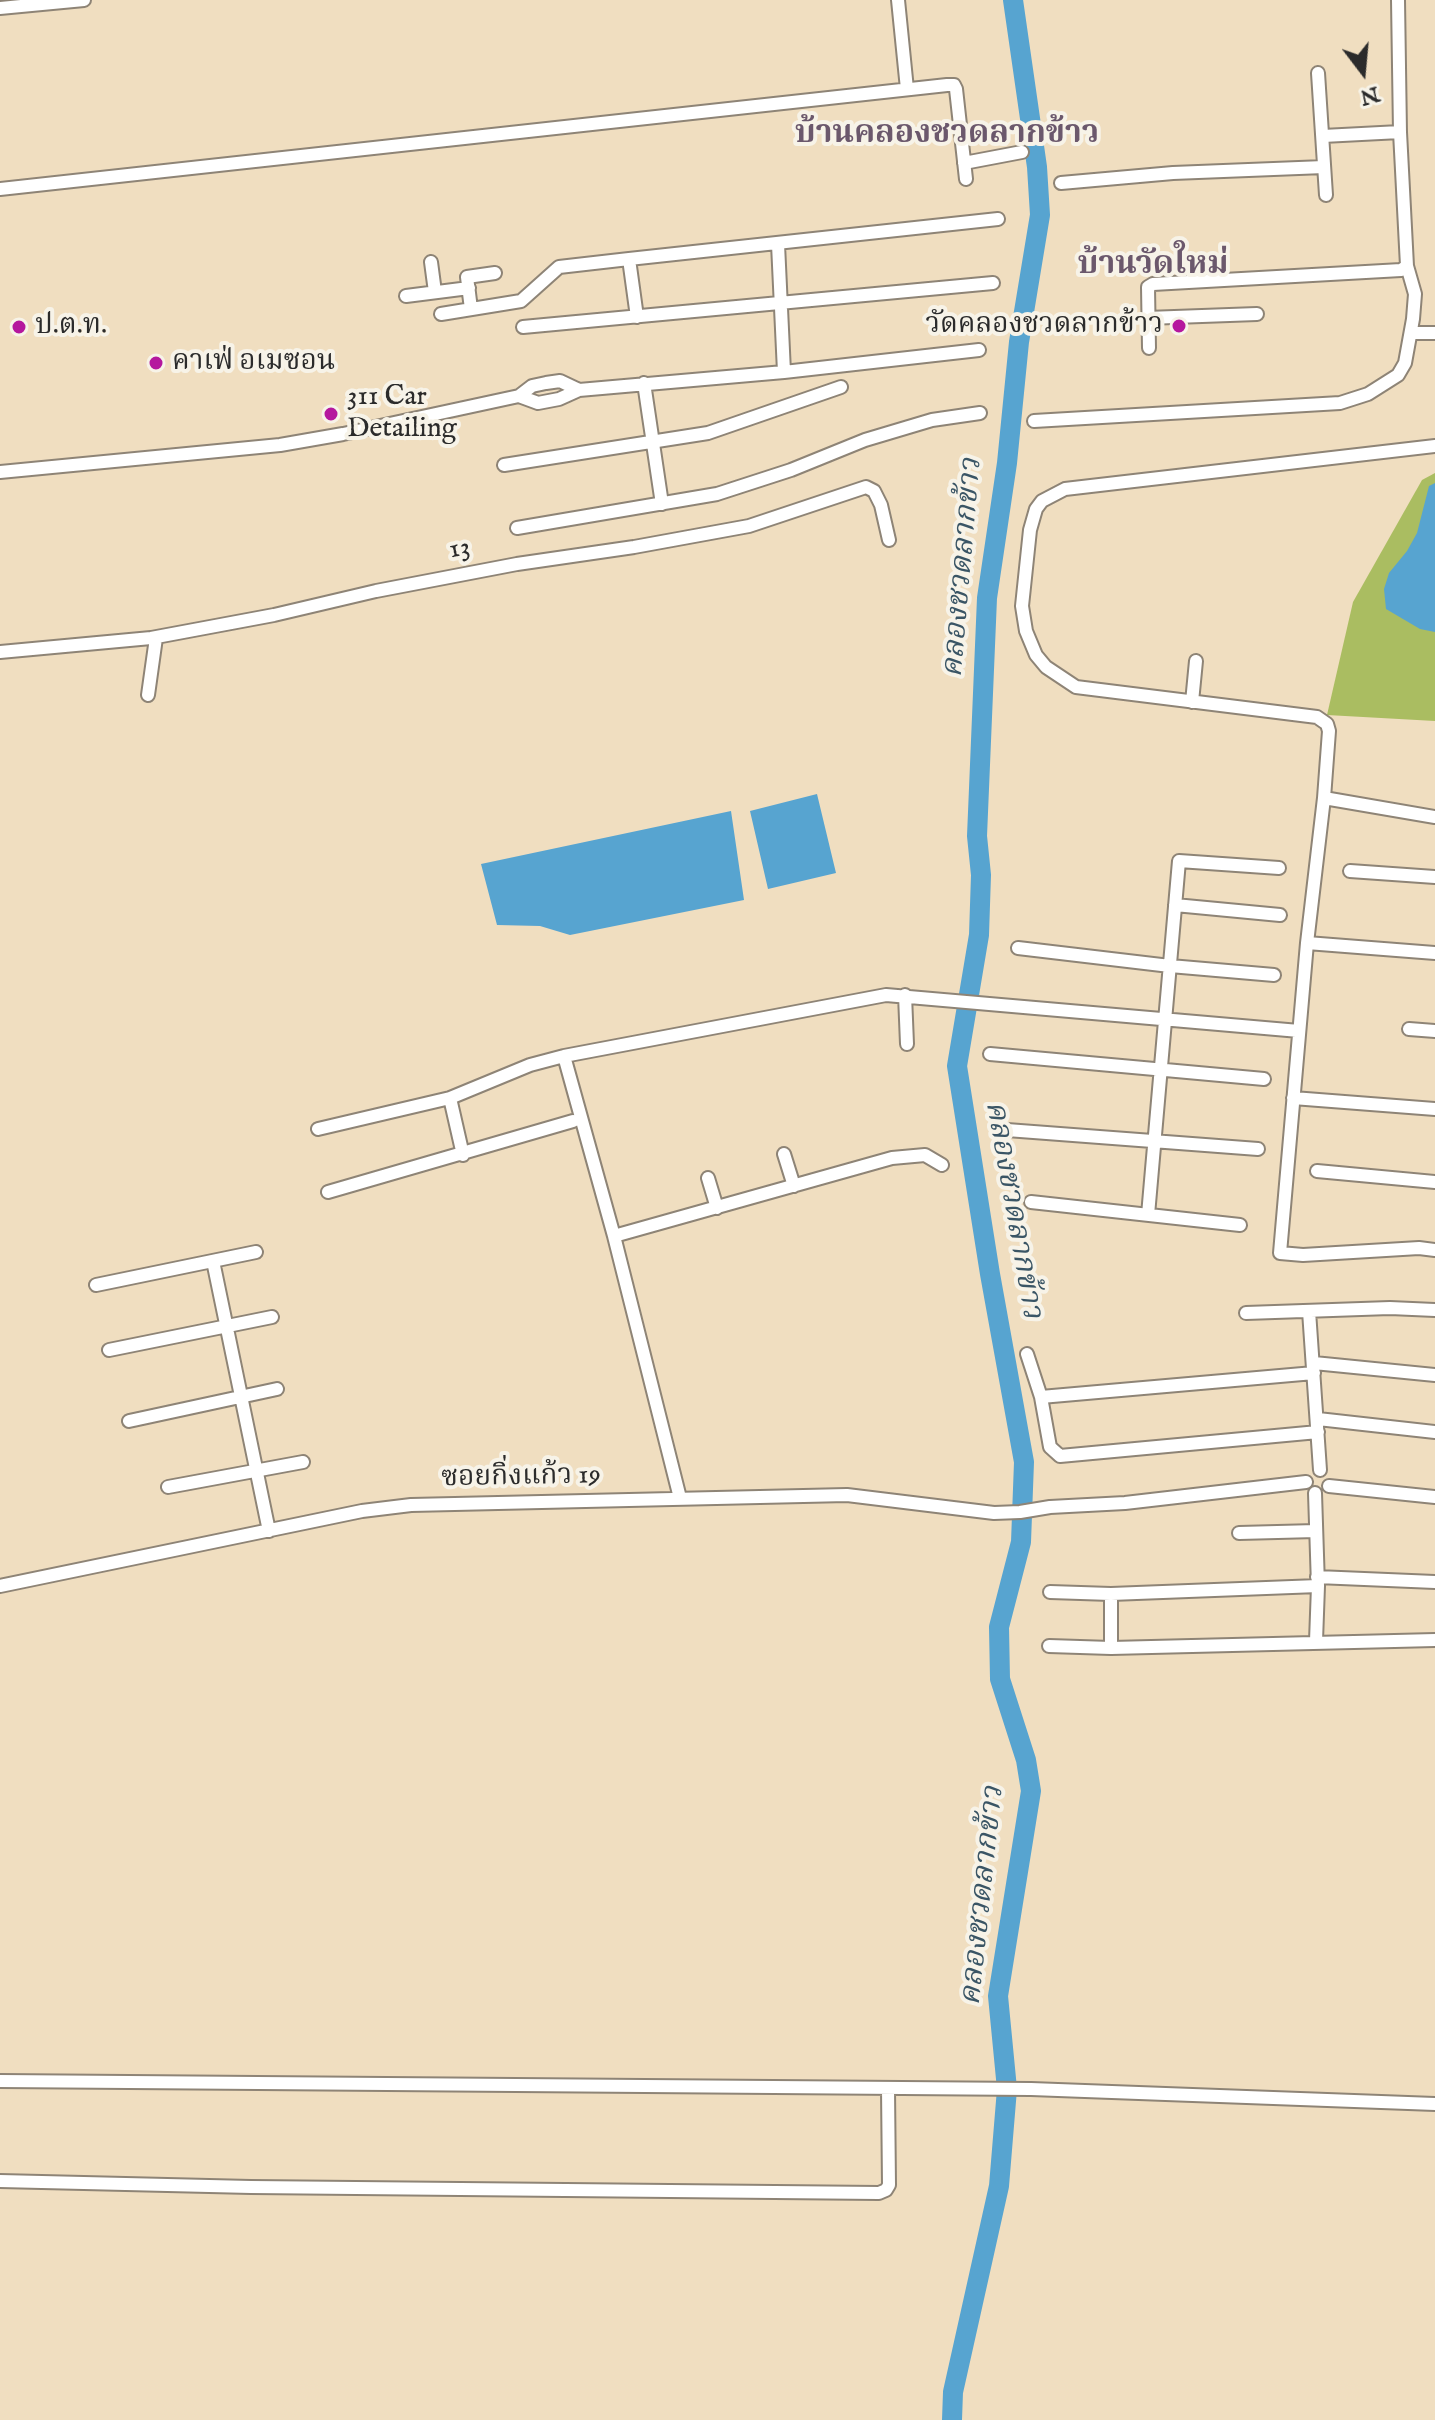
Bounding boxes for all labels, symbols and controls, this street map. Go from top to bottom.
north arrow [1323,32,1403,112]
text: N [1357,79,1383,111]
district label: บ้านคลองชวดลากข้าว [795,116,1099,154]
district label: บ้านวัดใหม่ [1078,247,1228,285]
place label: วัดคลองชวดลากข้าว [925,309,1163,343]
place label: ป.ต.ท. [35,310,107,344]
marker: วัดคลองชวดลากข้าว [1170,317,1188,335]
marker: ป.ต.ท. [10,318,28,336]
place label: คาเฟ่ อเมซอน [172,346,335,380]
marker: คาเฟ่ อเมซอน [147,354,165,372]
place label: 311 Car Detailing [347,381,457,447]
marker: 311 Car Detailing [322,405,340,423]
water label: คลองชวดลากข้าว [936,457,992,679]
street label: 13 [447,532,473,568]
water label: คลองชวดลากข้าว [975,1099,1049,1321]
street label: ซอยกิ่งแก้ว 19 [441,1460,601,1496]
water label: คลองชวดลากข้าว [955,1785,1013,2007]

